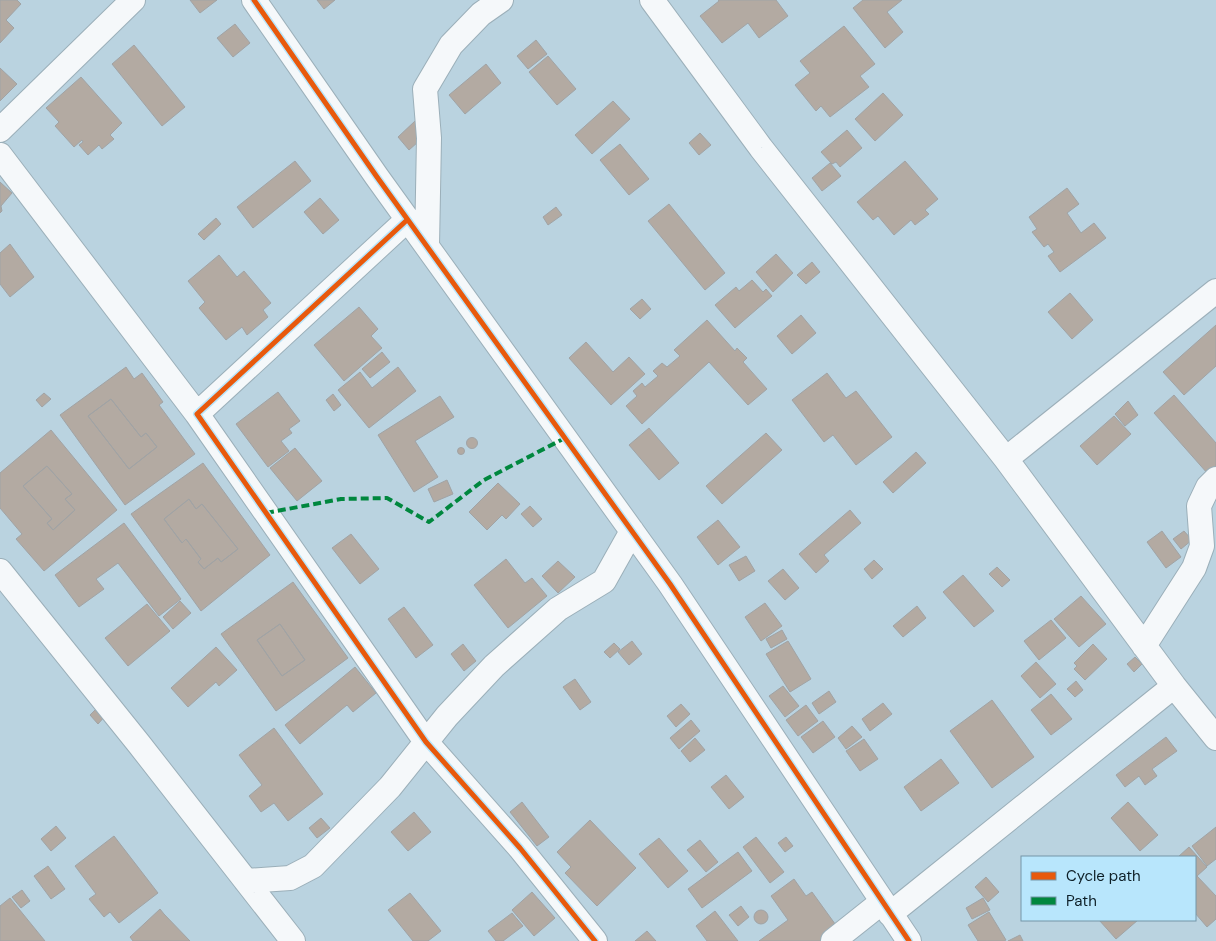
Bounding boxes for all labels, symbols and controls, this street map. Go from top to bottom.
legend [1021,856,1196,921]
text: Cycle path [1066,866,1141,886]
text: Path [1066,891,1097,911]

